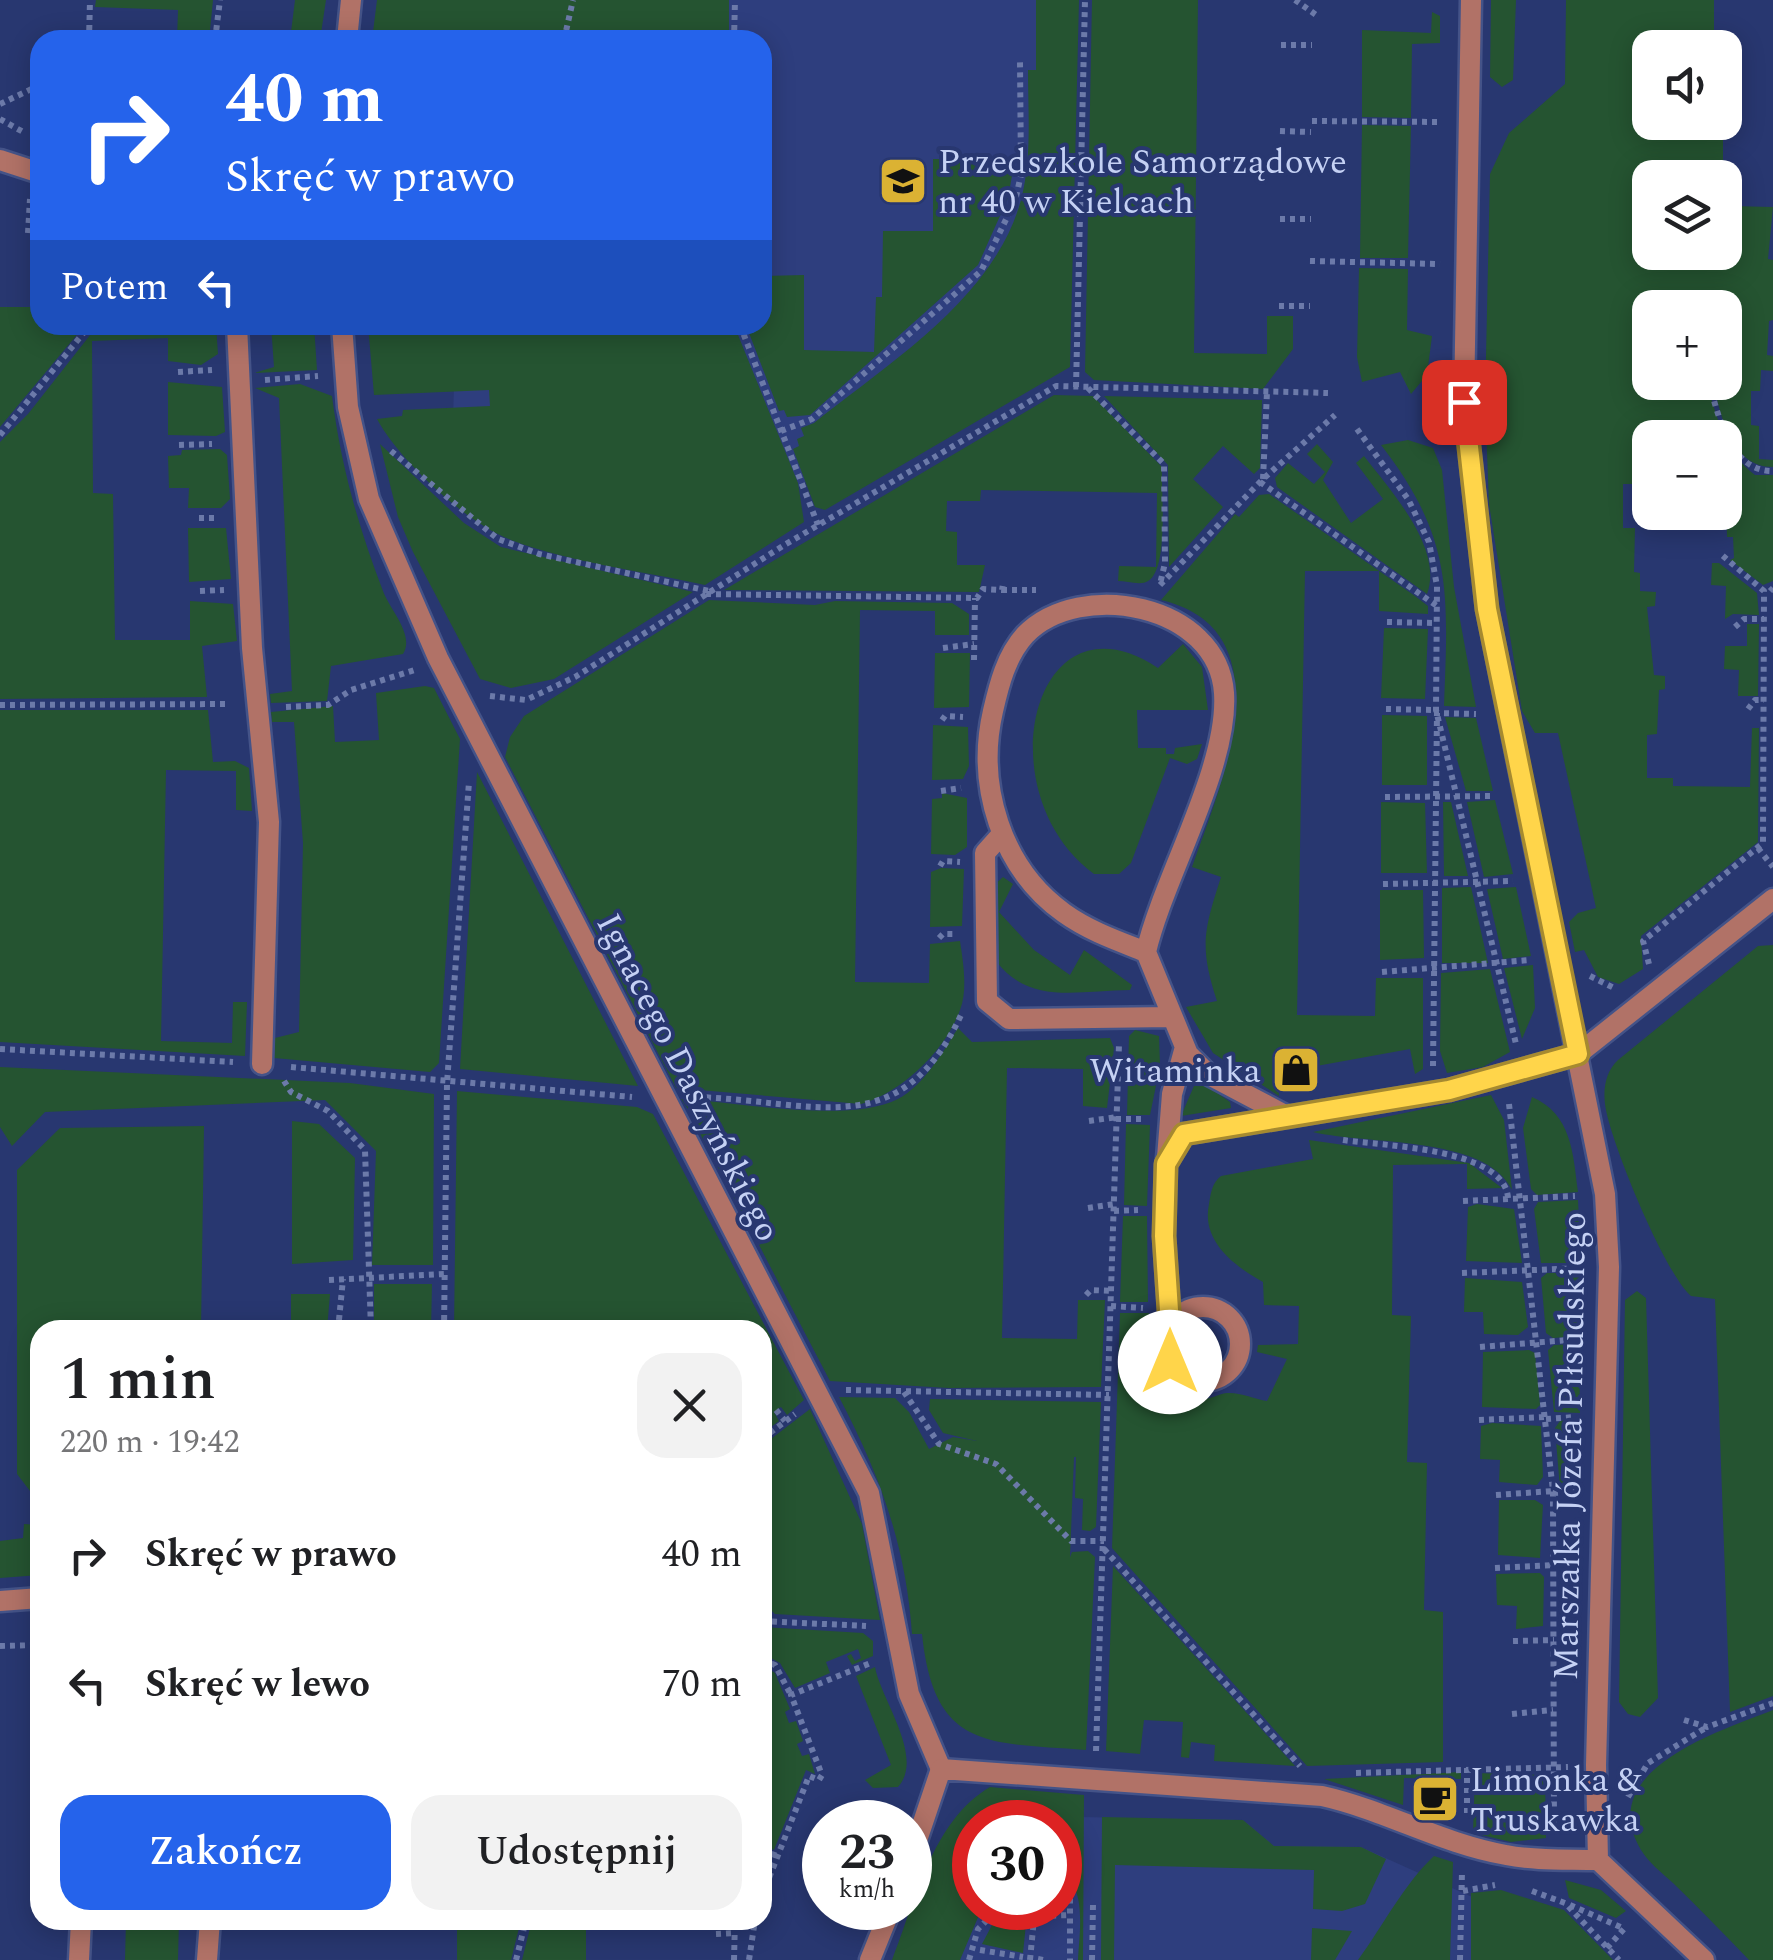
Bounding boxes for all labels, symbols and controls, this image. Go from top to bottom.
map controls [1632,30,1742,530]
button: sound [1632,30,1742,140]
text: 40 m [225,47,384,153]
icon: right [60,70,190,200]
place label: Przedszkole Samorządowe nr 40 w Kielcach [938,136,1347,229]
text: Skręć w prawo [225,143,516,212]
school or university icon: Przedszkole Samorządowe nr 40 w Kielcach [877,155,929,207]
button: layers [1632,160,1742,270]
text: Potem [60,259,169,317]
icon: left [189,260,244,315]
button: + [1632,290,1742,400]
pin [1422,360,1507,445]
icon: arrive [1437,375,1492,430]
button: − [1632,420,1742,530]
street label: Ignacego Daszyńskiego [582,904,794,1251]
shop icon: Witaminka [1270,1044,1322,1096]
place label: Witaminka [1089,1045,1261,1098]
street label: Marszałka Józefa Piłsudskiego [1540,1211,1601,1681]
position arrow [1118,1310,1222,1414]
text: 1 min [60,1334,216,1426]
button: close [637,1353,742,1458]
text: 220 m · 19:42 [60,1418,240,1467]
text: Skręć w prawo [145,1526,397,1584]
text: 40 m [662,1526,742,1584]
icon: right [60,1528,115,1583]
text: Skręć w lewo [145,1656,370,1714]
text: 70 m [662,1656,742,1714]
icon: left [60,1658,115,1713]
place label: Limonka & Truskawka [1470,1754,1642,1847]
cafe icon: Limonka & Truskawka [1409,1773,1461,1825]
button: Zakończ [60,1795,391,1910]
button: Udostępnij [411,1795,742,1910]
speed limit sign: 30 [952,1800,1082,1930]
text: 23 [839,1815,895,1891]
text: km/h [839,1871,895,1909]

